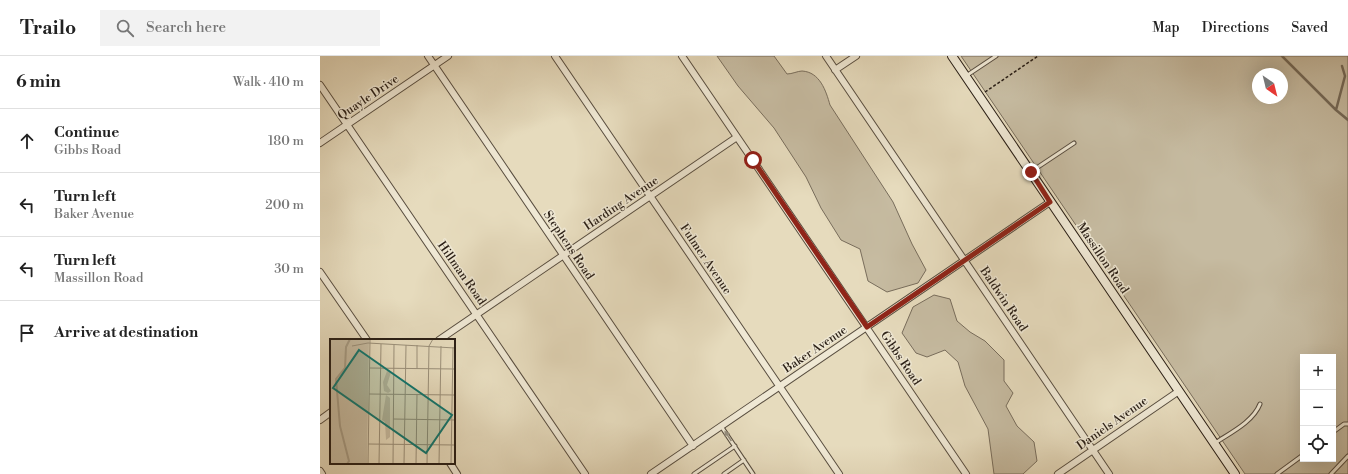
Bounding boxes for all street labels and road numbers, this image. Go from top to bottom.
street label: Quayle Drive [335,71,402,123]
street label: Harding Avenue [581,173,662,234]
street label: Stephens Road [540,208,597,283]
street label: Massillon Road [1073,220,1132,297]
street label: Fulmer Avenue [676,221,735,297]
street label: Hillman Road [434,238,489,308]
street label: Baldwin Road [976,263,1031,335]
street label: Baker Avenue [780,323,850,377]
street label: Gibbs Road [877,328,924,388]
street label: Daniels Avenue [1074,393,1151,453]

